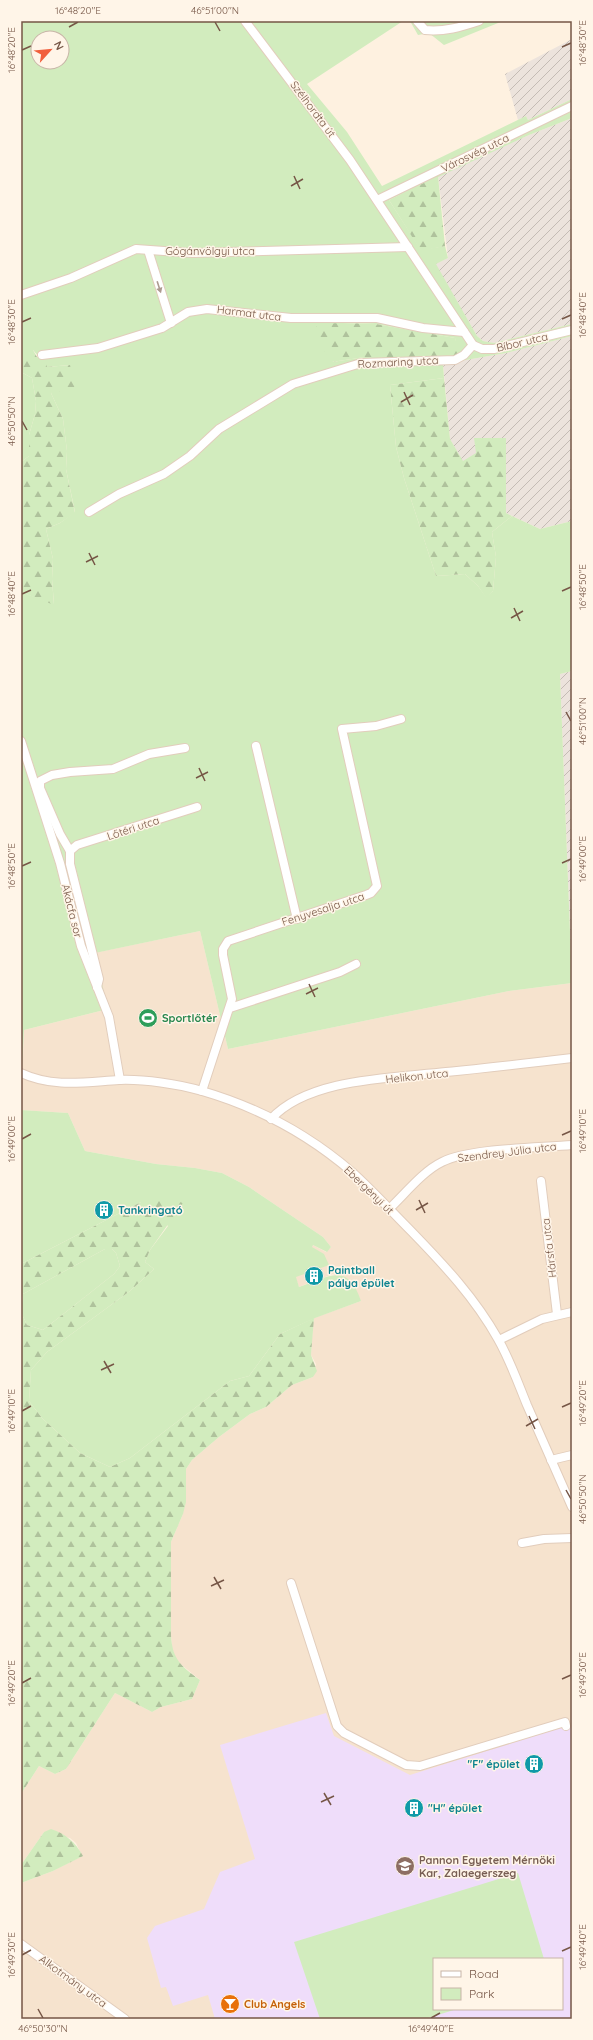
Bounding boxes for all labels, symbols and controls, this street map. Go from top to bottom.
text: 16°48'20"E [55,4,101,17]
text: 46°51'00"N [191,4,239,17]
text: 16°48'30"E [576,20,589,66]
text: 16°48'20"E [5,27,18,73]
north arrow [30,30,70,70]
text: N [51,39,67,52]
street label: Szélhordta út [287,78,339,140]
street label: Városvég utca [439,131,511,175]
street label: Gógánvölgyi utca [165,244,255,258]
one-way arrow [157,281,163,293]
text: 16°48'40"E [576,292,589,338]
text: 16°48'30"E [5,299,18,345]
street label: Harmat utca [216,302,282,324]
street label: Bíbor utca [495,329,549,355]
street label: Rozmaring utca [357,353,439,371]
text: 46°50'50"N [5,396,18,446]
text: 16°48'50"E [576,564,589,610]
text: 16°48'40"E [5,571,18,617]
text: 46°51'00"N [576,697,589,745]
street label: Lőtéri utca [105,813,161,843]
text: 16°49'00"E [576,835,589,882]
text: 16°48'50"E [5,843,18,889]
street label: Akácfa sor [59,883,86,940]
street label: Fenyvesalja utca [280,889,366,929]
sports icon: Sportlőtér [137,1007,159,1029]
place label: Sportlőtér [162,1011,217,1025]
street label: Helikon utca [385,1066,449,1086]
text: 16°49'10"E [576,1109,589,1153]
text: 16°49'00"E [5,1115,18,1162]
street label: Szendrey Júlia utca [457,1139,557,1165]
street label: Ebergényi út [341,1163,397,1217]
building icon: Tankringató [93,1199,115,1221]
place label: Tankringató [118,1203,183,1217]
street label: Hársfa utca [538,1217,560,1279]
place label: Paintball pálya épület [328,1263,395,1290]
building icon: Paintball pálya épület [303,1265,325,1287]
text: 16°49'20"E [576,1380,589,1426]
text: 16°49'10"E [5,1389,18,1433]
text: 46°50'50"N [576,1474,589,1524]
text: 16°49'30"E [576,1652,589,1698]
text: 16°49'20"E [5,1660,18,1706]
building icon: "F" épület [523,1753,545,1775]
place label: "F" épület [468,1757,520,1771]
building icon: "H" épület [403,1797,425,1819]
place label: "H" épület [428,1801,482,1815]
place label: Pannon Egyetem Mérnöki Kar, Zalaegerszeg [419,1853,555,1880]
school or university icon: Pannon Egyetem Mérnöki Kar, Zalaegerszeg [394,1855,416,1877]
text: 16°49'40"E [576,1924,589,1970]
text: 16°49'30"E [5,1932,18,1978]
street label: Alkotmány utca [36,1952,110,2010]
legend [433,1958,563,2010]
text: Road [469,1966,499,1981]
text: Park [469,1986,494,2001]
bar icon: Club Angels [219,1993,241,2015]
place label: Club Angels [244,1997,305,2011]
text: 46°50'30"N [18,2022,68,2035]
text: 16°49'40"E [408,2022,454,2035]

